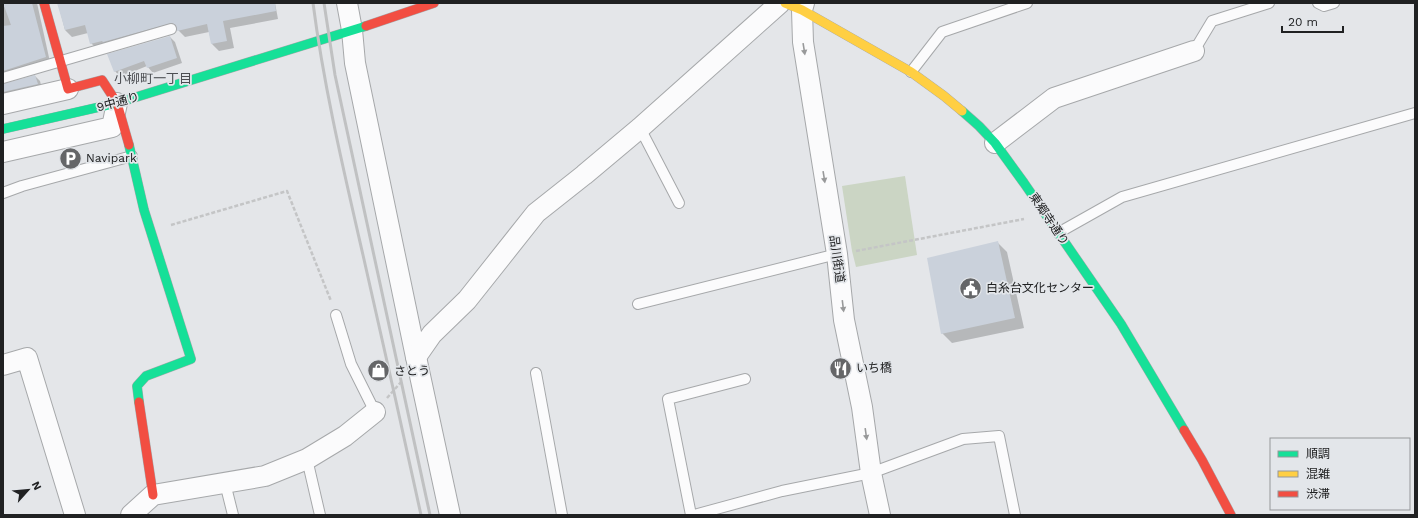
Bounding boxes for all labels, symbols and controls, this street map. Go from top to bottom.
scale bar [1282,8,1343,34]
text: 20 m [1288,15,1318,29]
one-way arrow [801,43,807,55]
district label: 小柳町一丁目 [114,71,192,86]
street label: 9中通り [95,90,141,114]
parking icon: Navipark [57,145,83,171]
place label: Navipark [86,151,137,165]
one-way arrow [822,171,828,184]
street label: 東郷寺通り [1026,190,1072,248]
street label: 品川街道 [827,234,847,284]
public building icon: 白糸台文化センター [958,275,984,301]
place label: 白糸台文化センター [986,281,1094,295]
one-way arrow [839,300,846,312]
restaurant icon: いち橋 [827,355,853,381]
shop icon: さとう [365,358,391,384]
place label: いち橋 [856,361,892,375]
place label: さとう [394,364,430,378]
one-way arrow [863,428,869,440]
legend [1270,438,1410,510]
text: 順調 [1306,447,1330,461]
text: 混雑 [1306,467,1330,481]
north arrow [8,470,48,510]
text: N [29,479,44,492]
text: 渋滞 [1306,487,1330,501]

